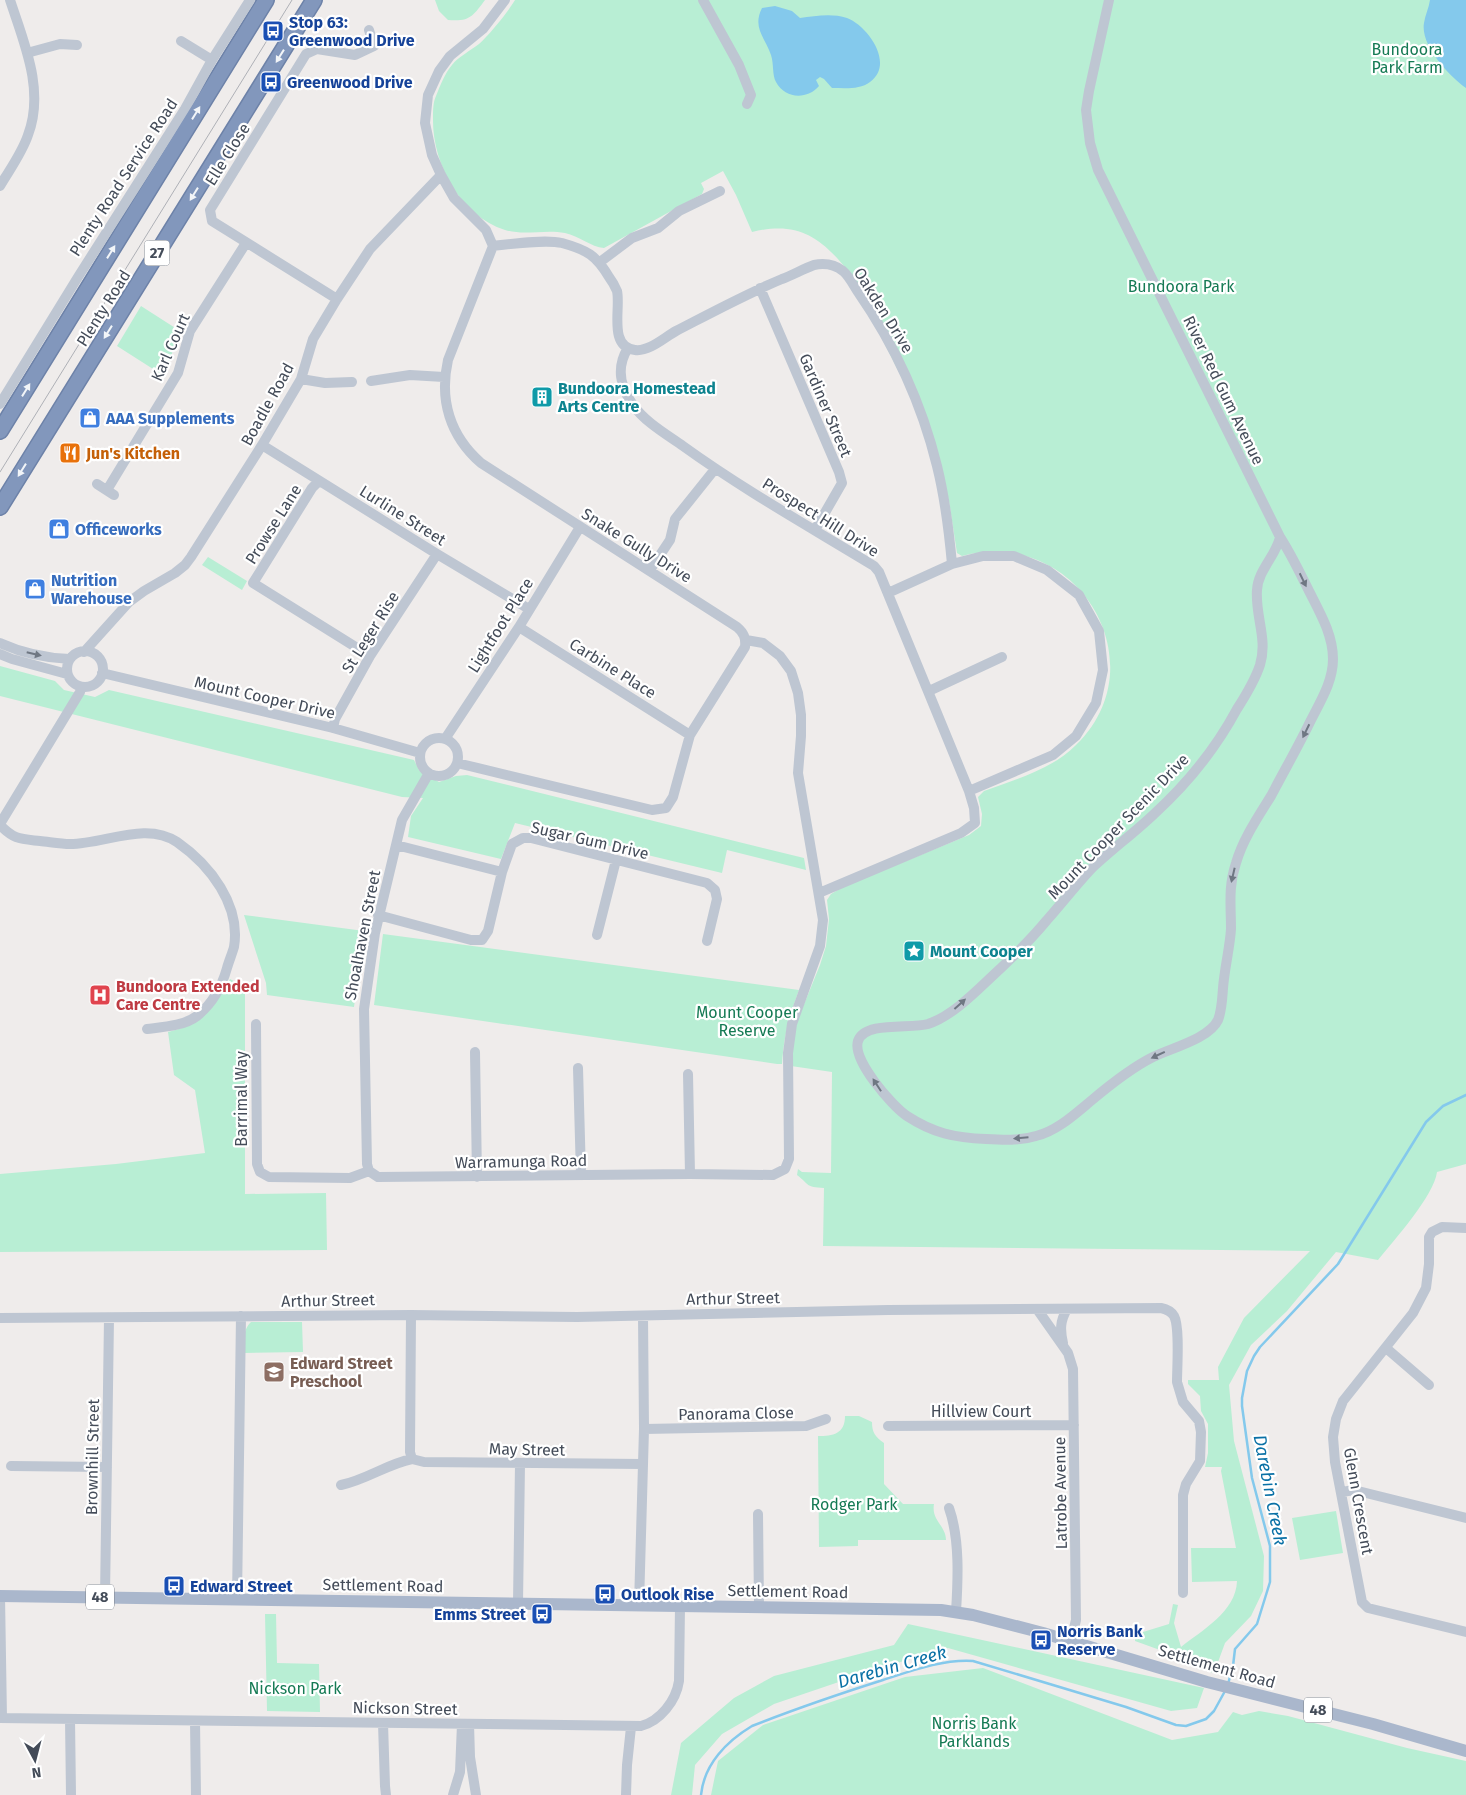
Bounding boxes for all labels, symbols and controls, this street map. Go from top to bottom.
place label: Stop 63: Greenwood Drive [289,13,415,50]
bus stop icon: Stop 63: Greenwood Drive [261,19,285,43]
park label: Bundoora Park Farm [1371,40,1443,77]
one-way arrow [275,50,284,63]
bus stop icon: Greenwood Drive [259,70,283,94]
place label: Greenwood Drive [287,73,413,92]
street label: Plenty Road Service Road [65,95,181,260]
one-way arrow [192,107,201,120]
street label: Elle Close [201,120,254,189]
one-way arrow [189,188,198,201]
road number: 27 [144,240,170,266]
one-way arrow [106,245,116,258]
street label: Oakden Drive [850,264,917,356]
street label: Plenty Road [72,267,134,350]
park label: Bundoora Park [1128,277,1235,296]
street label: Karl Court [147,310,194,384]
street label: River Red Gum Avenue [1179,313,1268,468]
one-way arrow [103,326,113,339]
street label: Gardiner Street [795,351,856,460]
street label: Boadle Road [237,360,298,449]
place label: Bundoora Homestead Arts Centre [557,379,716,416]
one-way arrow [21,383,30,396]
building icon: Bundoora Homestead Arts Centre [530,385,554,409]
shop icon: AAA Supplements [78,406,102,430]
place label: AAA Supplements [105,409,235,428]
restaurant icon: Jun's Kitchen [58,441,82,465]
place label: Jun's Kitchen [85,444,180,463]
one-way arrow [18,464,27,477]
street label: Prospect Hill Drive [759,474,883,561]
street label: Prowse Lane [241,481,305,568]
street label: Lurline Street [356,481,450,550]
street label: Snake Gully Drive [578,504,695,587]
shop icon: Officeworks [47,517,71,541]
place label: Officeworks [75,520,162,539]
place label: Nutrition Warehouse [51,571,132,608]
one-way arrow [1300,573,1308,587]
street label: Lightfoot Place [464,574,537,676]
shop icon: Nutrition Warehouse [23,577,47,601]
street label: St Leger Rise [338,588,403,677]
street label: Carbine Place [566,634,660,703]
one-way arrow [27,650,42,658]
street label: Mount Cooper Drive [193,672,337,723]
one-way arrow [1302,724,1310,738]
street label: Mount Cooper Scenic Drive [1044,750,1193,903]
street label: Sugar Gum Drive [529,818,651,863]
street label: Shoalhaven Street [341,868,384,1002]
one-way arrow [1229,868,1237,883]
place icon: Mount Cooper [902,939,926,963]
place label: Mount Cooper [930,942,1033,961]
place label: Bundoora Extended Care Centre [116,977,260,1014]
hospital icon: Bundoora Extended Care Centre [88,983,112,1007]
one-way arrow [954,998,966,1010]
park label: Mount Cooper Reserve [696,1003,799,1040]
street label: Barrimal Way [232,1051,251,1147]
one-way arrow [1151,1051,1165,1059]
one-way arrow [873,1078,882,1091]
one-way arrow [1013,1135,1029,1143]
street label: Warramunga Road [455,1151,587,1172]
street label: Arthur Street [686,1288,780,1309]
street label: Arthur Street [281,1290,375,1311]
place label: Edward Street Preschool [290,1354,393,1391]
school or university icon: Edward Street Preschool [262,1360,286,1384]
street label: Brownhill Street [82,1398,103,1515]
street label: Hillview Court [931,1402,1032,1421]
street label: Panorama Close [678,1403,794,1424]
water label: Darebin Creek [1248,1433,1292,1547]
street label: Latrobe Avenue [1050,1436,1071,1550]
street label: May Street [489,1439,566,1460]
street label: Glenn Crescent [1340,1446,1377,1556]
park label: Rodger Park [810,1495,898,1514]
bus stop icon: Edward Street [162,1574,186,1598]
street label: Settlement Road [322,1575,444,1596]
place label: Edward Street [190,1577,293,1596]
street label: Settlement Road [727,1581,849,1602]
bus stop icon: Outlook Rise [593,1582,617,1606]
road number: 48 [86,1584,114,1610]
place label: Outlook Rise [621,1585,714,1604]
bus stop icon: Emms Street [530,1602,554,1626]
place label: Emms Street [434,1605,527,1624]
place label: Norris Bank Reserve [1057,1622,1143,1659]
bus stop icon: Norris Bank Reserve [1029,1628,1053,1652]
water label: Darebin Creek [835,1641,949,1693]
street label: Settlement Road [1156,1641,1278,1692]
park label: Nickson Park [248,1679,342,1698]
street label: Nickson Street [352,1698,458,1719]
road number: 48 [1304,1698,1332,1722]
park label: Norris Bank Parklands [932,1714,1017,1751]
north arrow [10,1735,60,1785]
text: N [31,1763,42,1781]

